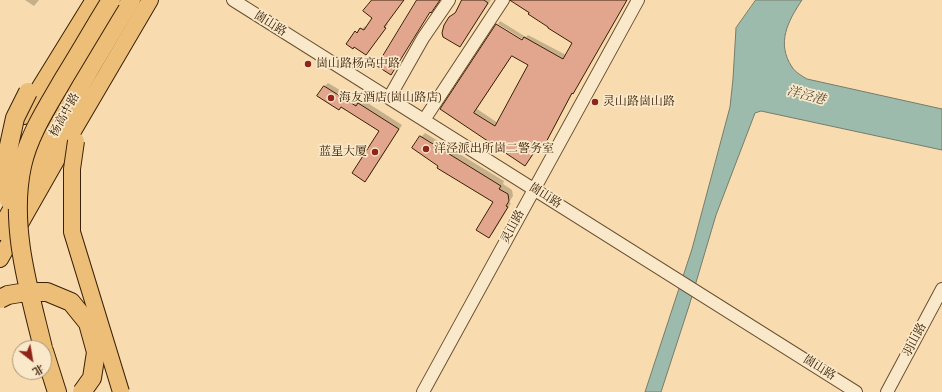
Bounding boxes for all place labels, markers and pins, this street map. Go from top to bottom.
place label: 崮山路杨高中路 [316,57,400,71]
marker: 崮山路杨高中路 [303,59,313,69]
place label: 海友酒店(崮山路店) [339,91,442,105]
marker: 海友酒店(崮山路店) [326,93,336,103]
place label: 灵山路崮山路 [603,95,675,109]
marker: 灵山路崮山路 [590,97,600,107]
place label: 洋泾派出所崮二警务室 [434,142,554,156]
marker: 洋泾派出所崮二警务室 [421,144,431,154]
place label: 蓝星大厦 [319,145,367,159]
marker: 蓝星大厦 [370,147,380,157]

